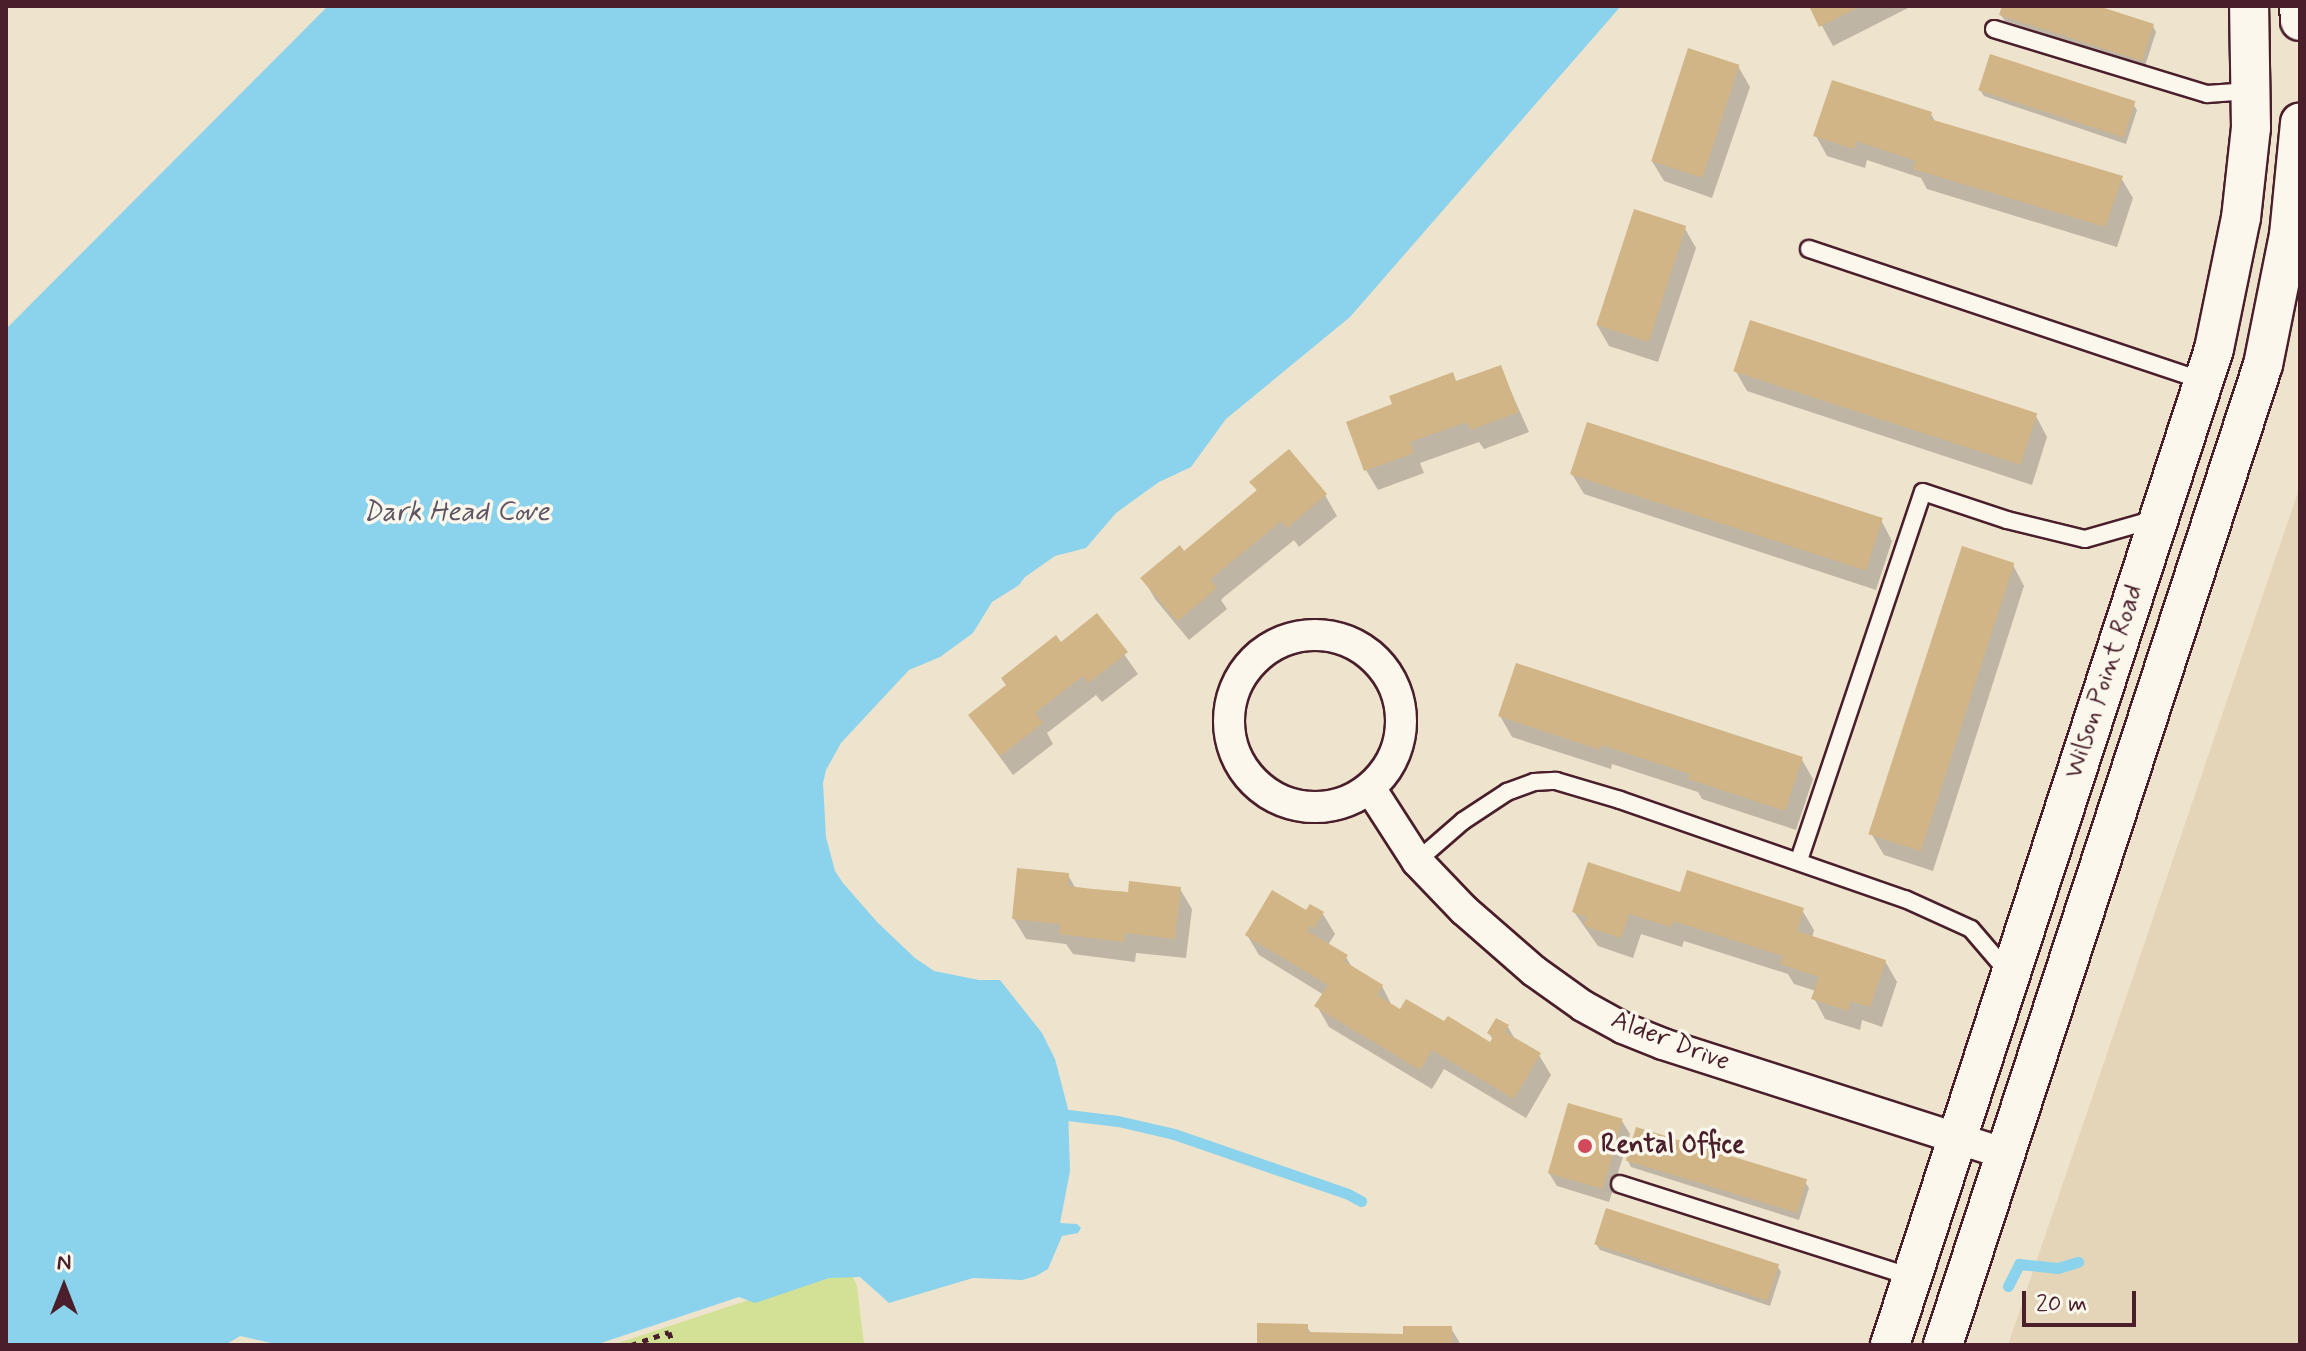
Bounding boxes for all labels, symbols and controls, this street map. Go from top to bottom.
water label: Dark Head Cove [361,496,551,530]
street label: Wilson Point Road [2060,586,2150,778]
street label: Alder Drive [1606,1005,1734,1079]
place label: Rental Office [1601,1130,1746,1162]
marker: Rental Office [1576,1137,1594,1155]
north arrow [24,1247,104,1327]
text: N [57,1249,71,1277]
scale bar [2026,1275,2140,1325]
text: 20 m [2036,1289,2087,1320]

